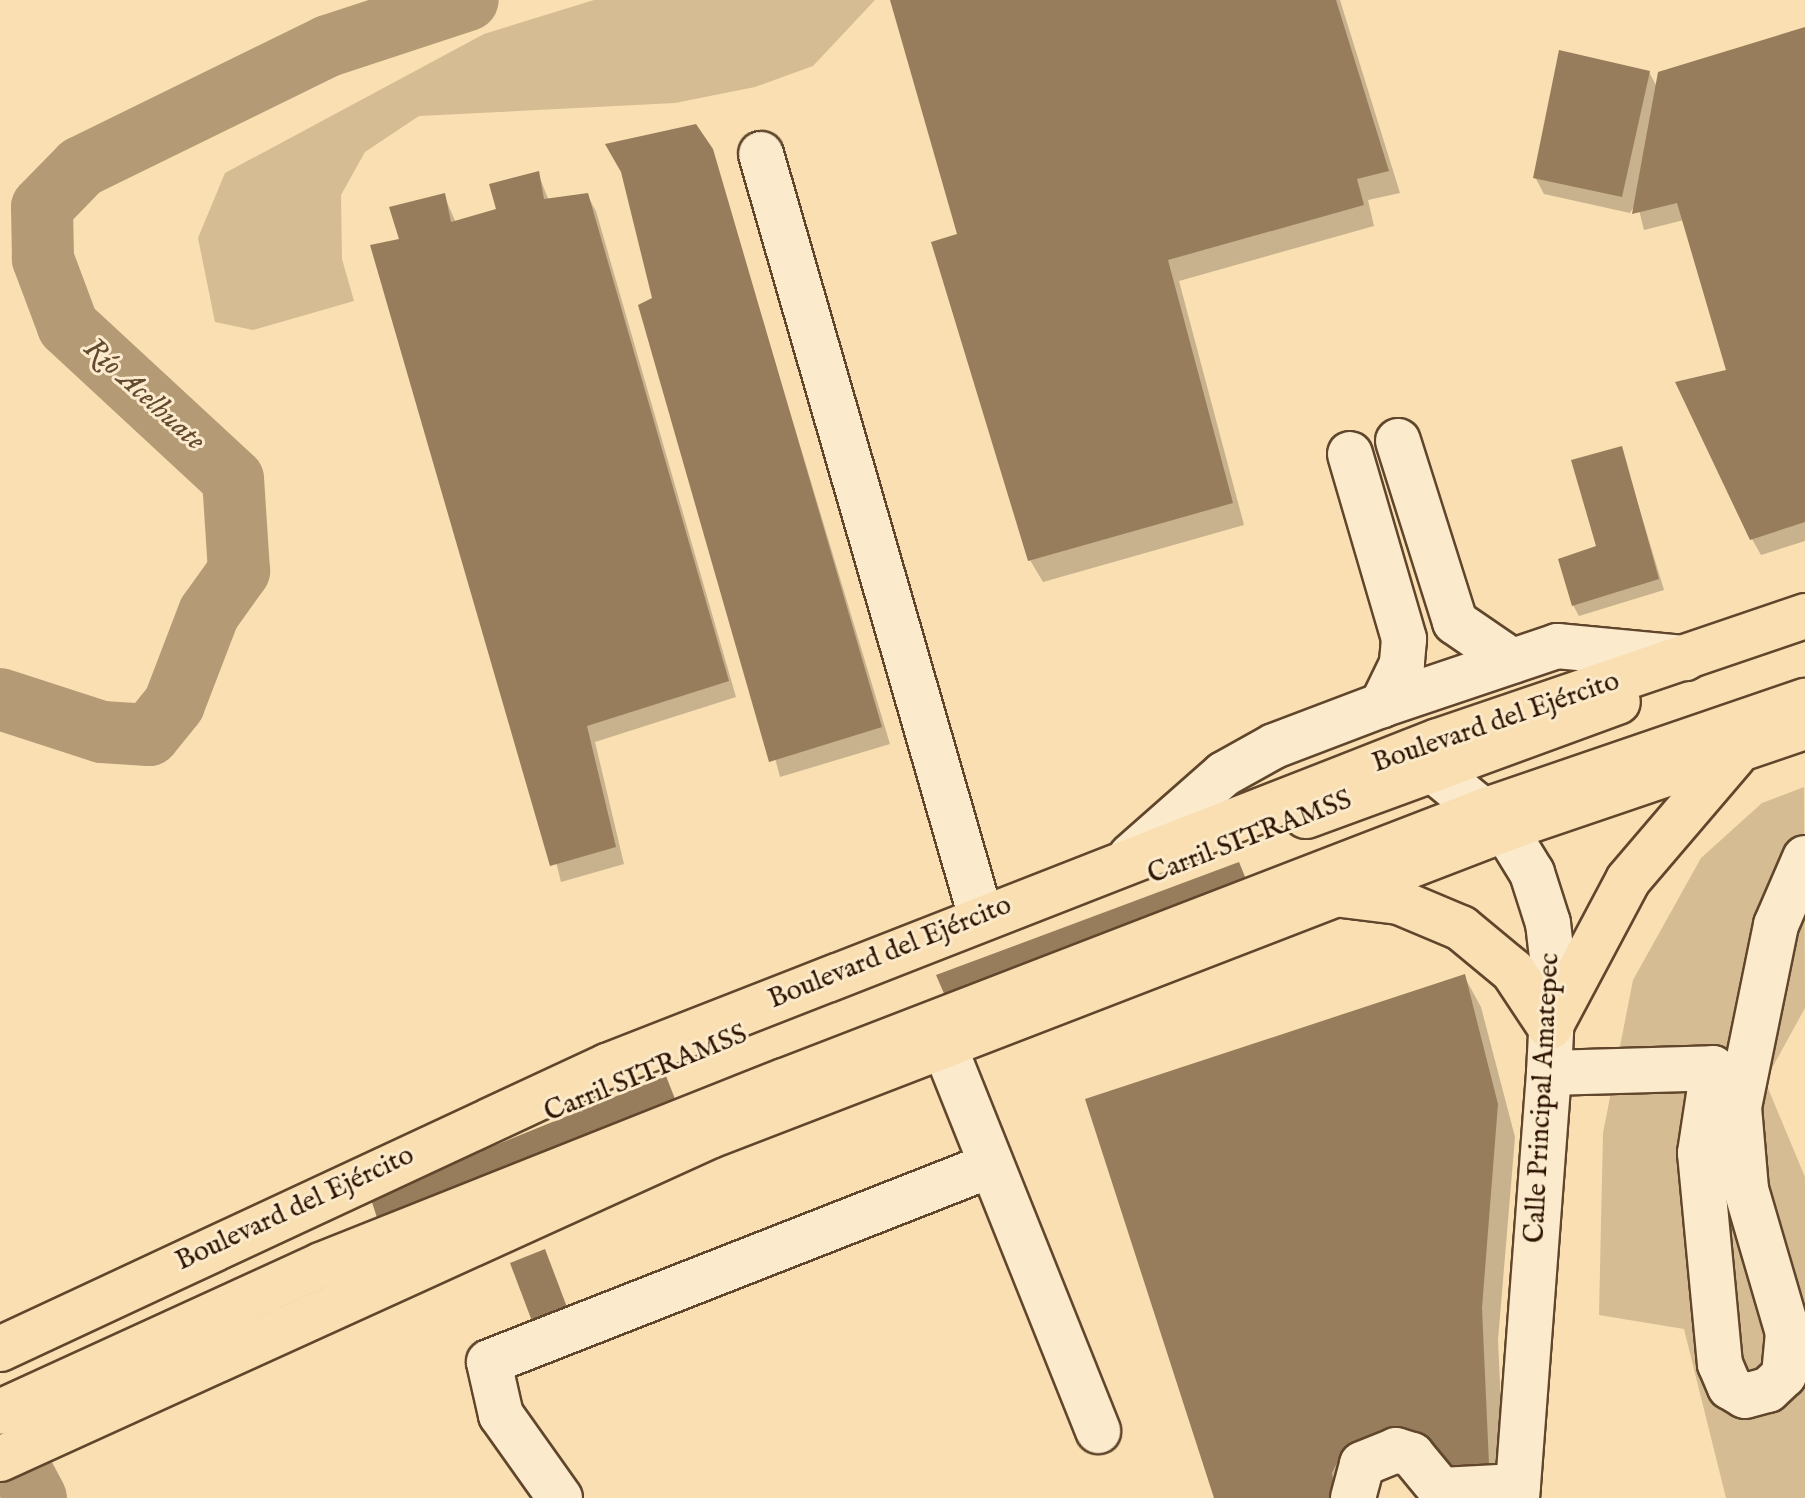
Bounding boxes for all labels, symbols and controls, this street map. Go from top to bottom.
water label: Río Acelhuate [76,331,212,459]
street label: Boulevard del Ejército [1368,665,1624,781]
street label: Carril SITRAMSS [1143,784,1357,892]
street label: Boulevard del Ejército [764,889,1016,1017]
street label: Calle Principal Amatepec [1519,952,1567,1244]
street label: Carril SITRAMSS [540,1018,752,1130]
street label: Boulevard del Ejército [171,1139,419,1279]

